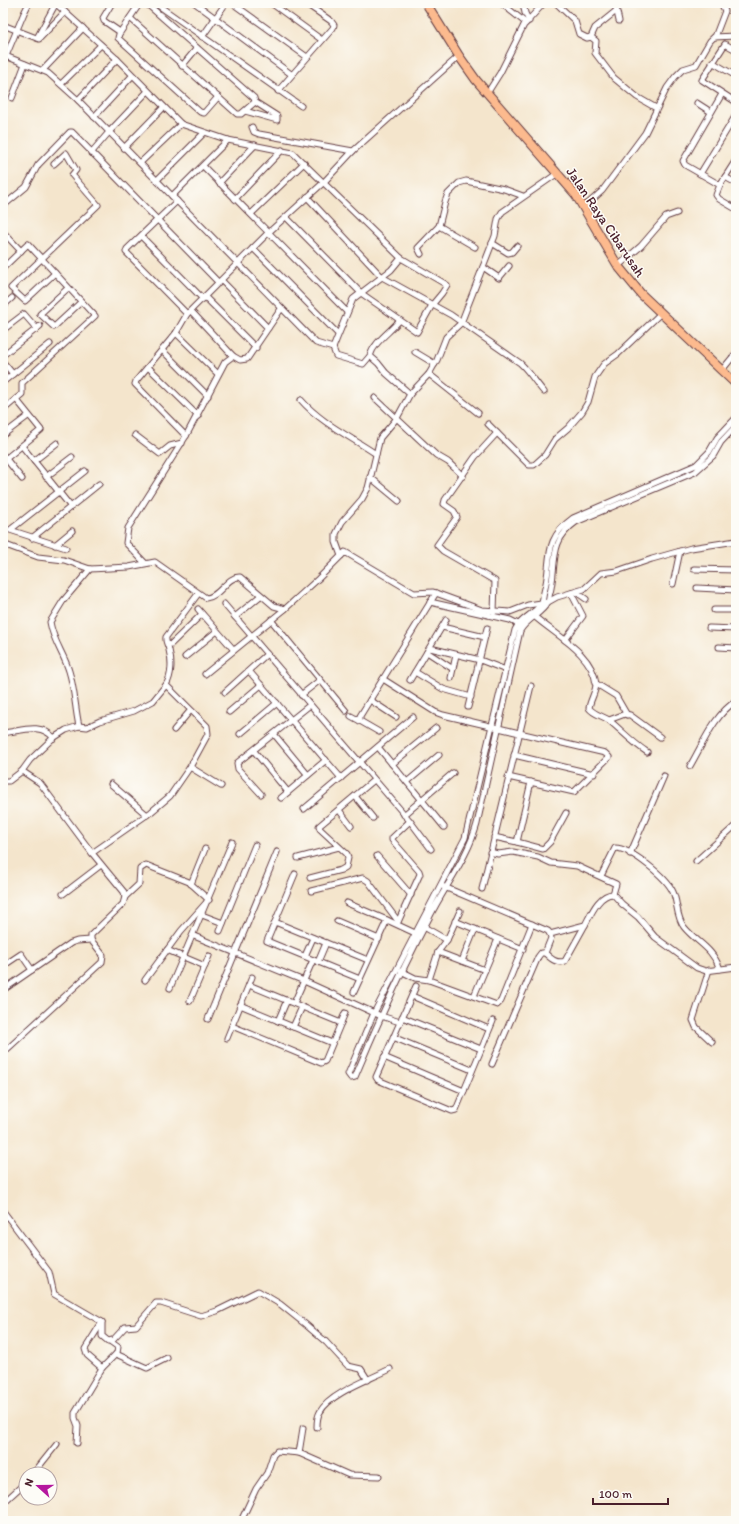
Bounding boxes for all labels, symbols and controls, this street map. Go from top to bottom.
street label: Jalan Raya Cibarusah [562,164,649,281]
north arrow [18,1466,58,1506]
text: N [22,1477,37,1488]
scale bar [593,1480,668,1506]
text: 100 m [599,1487,632,1501]

